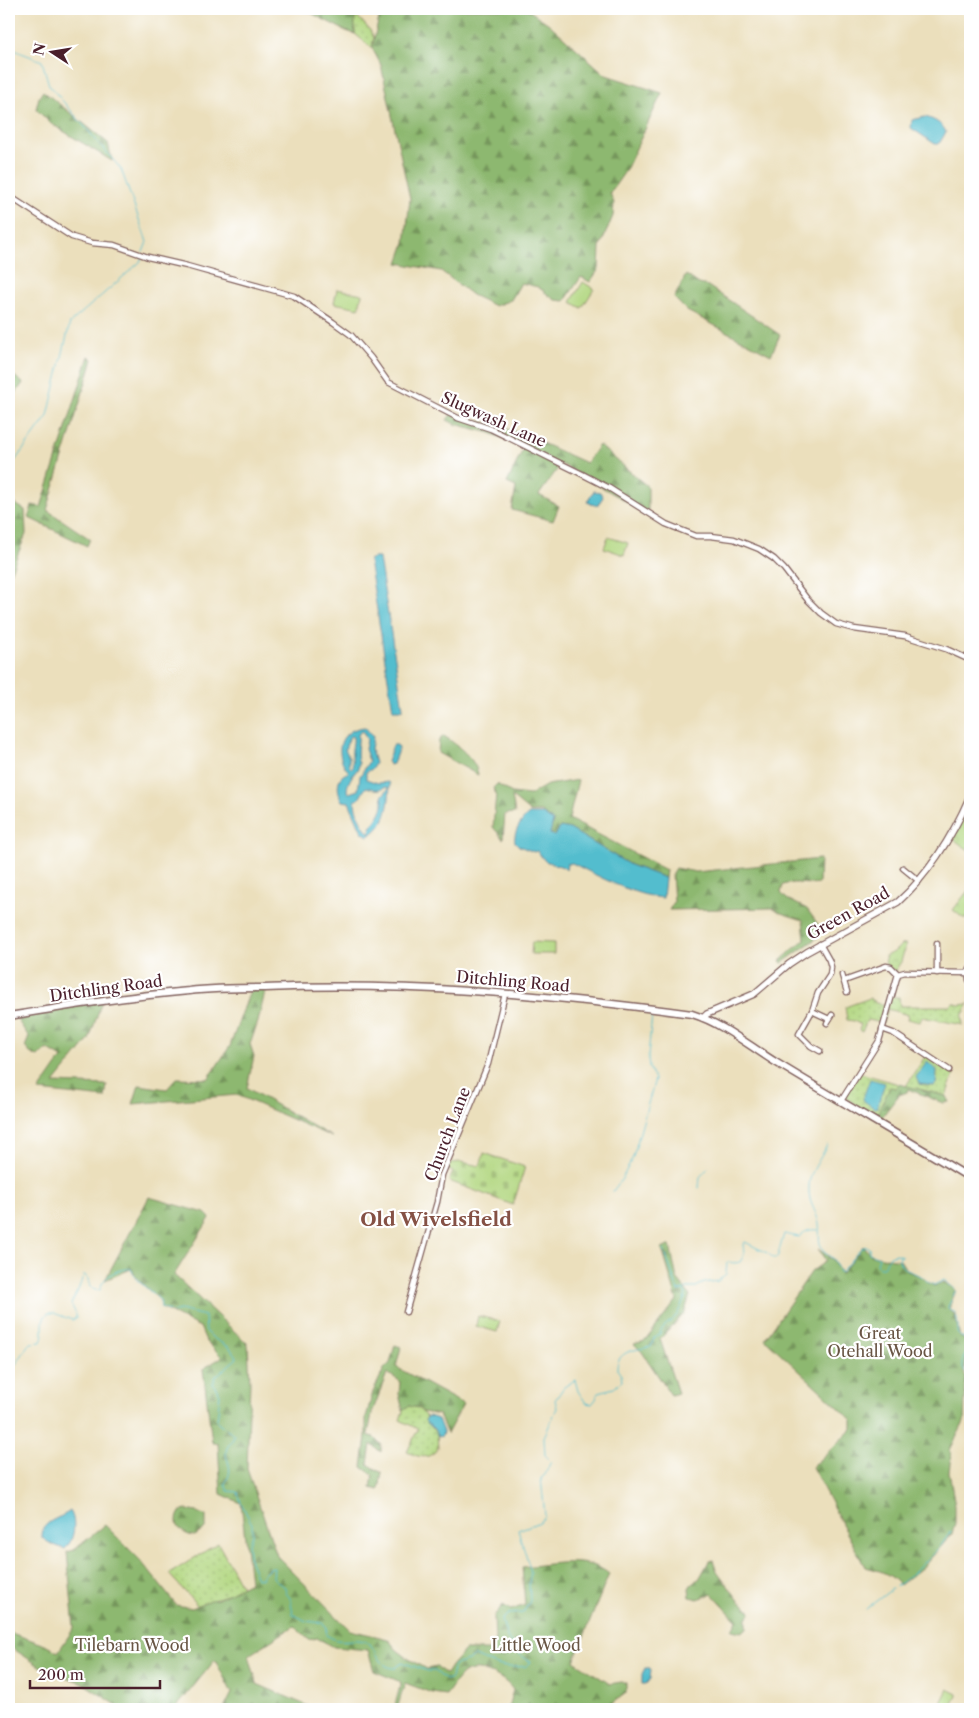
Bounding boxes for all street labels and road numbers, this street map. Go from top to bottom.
street label: Slugwash Lane [438,387,550,451]
street label: Green Road [803,882,893,944]
street label: Ditchling Road [455,966,571,996]
street label: Ditchling Road [48,970,164,1006]
street label: Church Lane [420,1084,474,1184]

